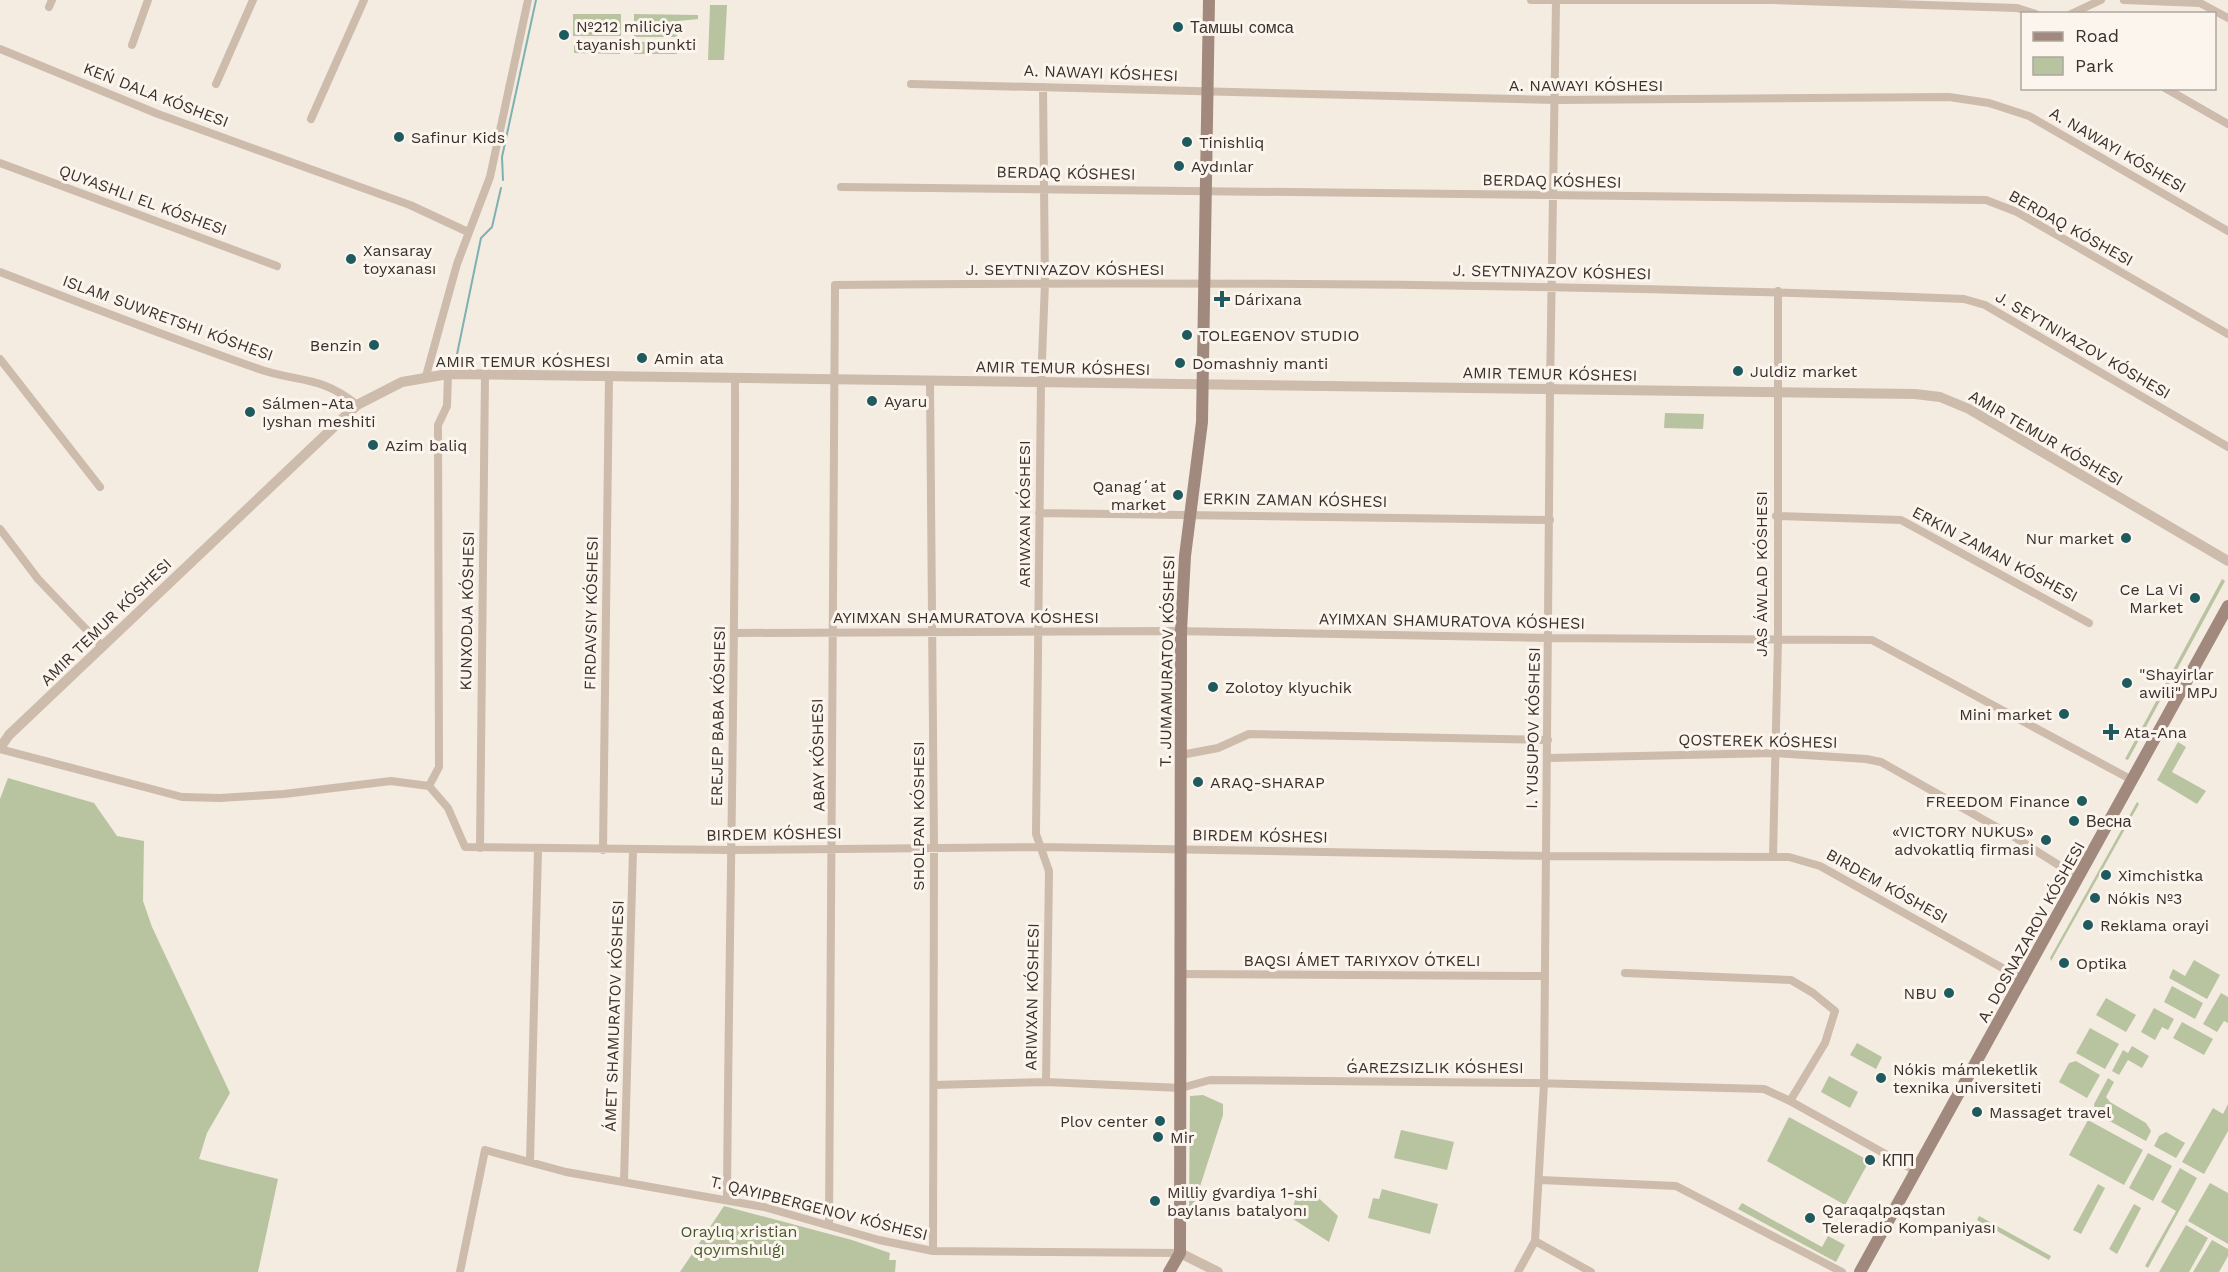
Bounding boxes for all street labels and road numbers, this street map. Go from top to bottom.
street label: KEŃ DALA KÓSHESI [81,59,231,131]
street label: A. NAWAYI KÓSHESI [1023,61,1179,85]
street label: A. NAWAYI KÓSHESI [1509,76,1663,95]
street label: A. NAWAYI KÓSHESI [2046,103,2190,197]
street label: QUYASHLI EL KÓSHESI [56,161,230,239]
street label: BERDAQ KÓSHESI [996,162,1136,184]
street label: BERDAQ KÓSHESI [1482,170,1622,192]
street label: BERDAQ KÓSHESI [2005,186,2137,270]
street label: J. SEYTNIYAZOV KÓSHESI [966,260,1164,279]
street label: J. SEYTNIYAZOV KÓSHESI [1452,261,1652,283]
street label: ISLAM SUWRETSHI KÓSHESI [60,271,276,365]
street label: J. SEYTNIYAZOV KÓSHESI [1992,287,2174,403]
street label: AMIR TEMUR KÓSHESI [436,352,610,371]
street label: AMIR TEMUR KÓSHESI [975,357,1151,379]
street label: AMIR TEMUR KÓSHESI [1462,363,1638,385]
street label: AMIR TEMUR KÓSHESI [1966,386,2126,490]
street label: ARIWXAN KÓSHESI [1015,440,1034,588]
street label: ERKIN ZAMAN KÓSHESI [1203,489,1387,511]
street label: JAS ÁWLAD KÓSHESI [1752,491,1771,657]
street label: ERKIN ZAMAN KÓSHESI [1909,502,2081,606]
street label: KUNXODJA KÓSHESI [456,531,478,691]
street label: FIRDAVSIY KÓSHESI [580,536,602,690]
street label: AMIR TEMUR KÓSHESI [37,554,175,690]
street label: T. JUMAMURATOV KÓSHESI [1156,555,1178,767]
street label: AYIMXAN SHAMURATOVA KÓSHESI [833,608,1099,627]
street label: AYIMXAN SHAMURATOVA KÓSHESI [1319,609,1585,633]
street label: EREJEP BABA KÓSHESI [707,625,729,807]
street label: I. YUSUPOV KÓSHESI [1522,647,1544,809]
street label: ABAY KÓSHESI [808,698,828,812]
street label: QOSTEREK KÓSHESI [1678,730,1838,752]
street label: SHOLPAN KÓSHESI [909,741,928,891]
street label: BIRDEM KÓSHESI [706,823,842,845]
street label: BIRDEM KÓSHESI [1192,825,1328,847]
street label: A. DOSNAZAROV KÓSHESI [1973,838,2089,1026]
street label: BIRDEM KÓSHESI [1823,845,1951,927]
street label: ÁMET SHAMURATOV KÓSHESI [600,900,628,1132]
street label: ARIWXAN KÓSHESI [1021,923,1043,1071]
street label: BAQSI ÁMET TARIYXOV ÓTKELI [1244,951,1480,970]
street label: ǴAREZSIZLIK KÓSHESI [1346,1058,1524,1077]
street label: T. QAYIPBERGENOV KÓSHESI [708,1172,930,1244]

